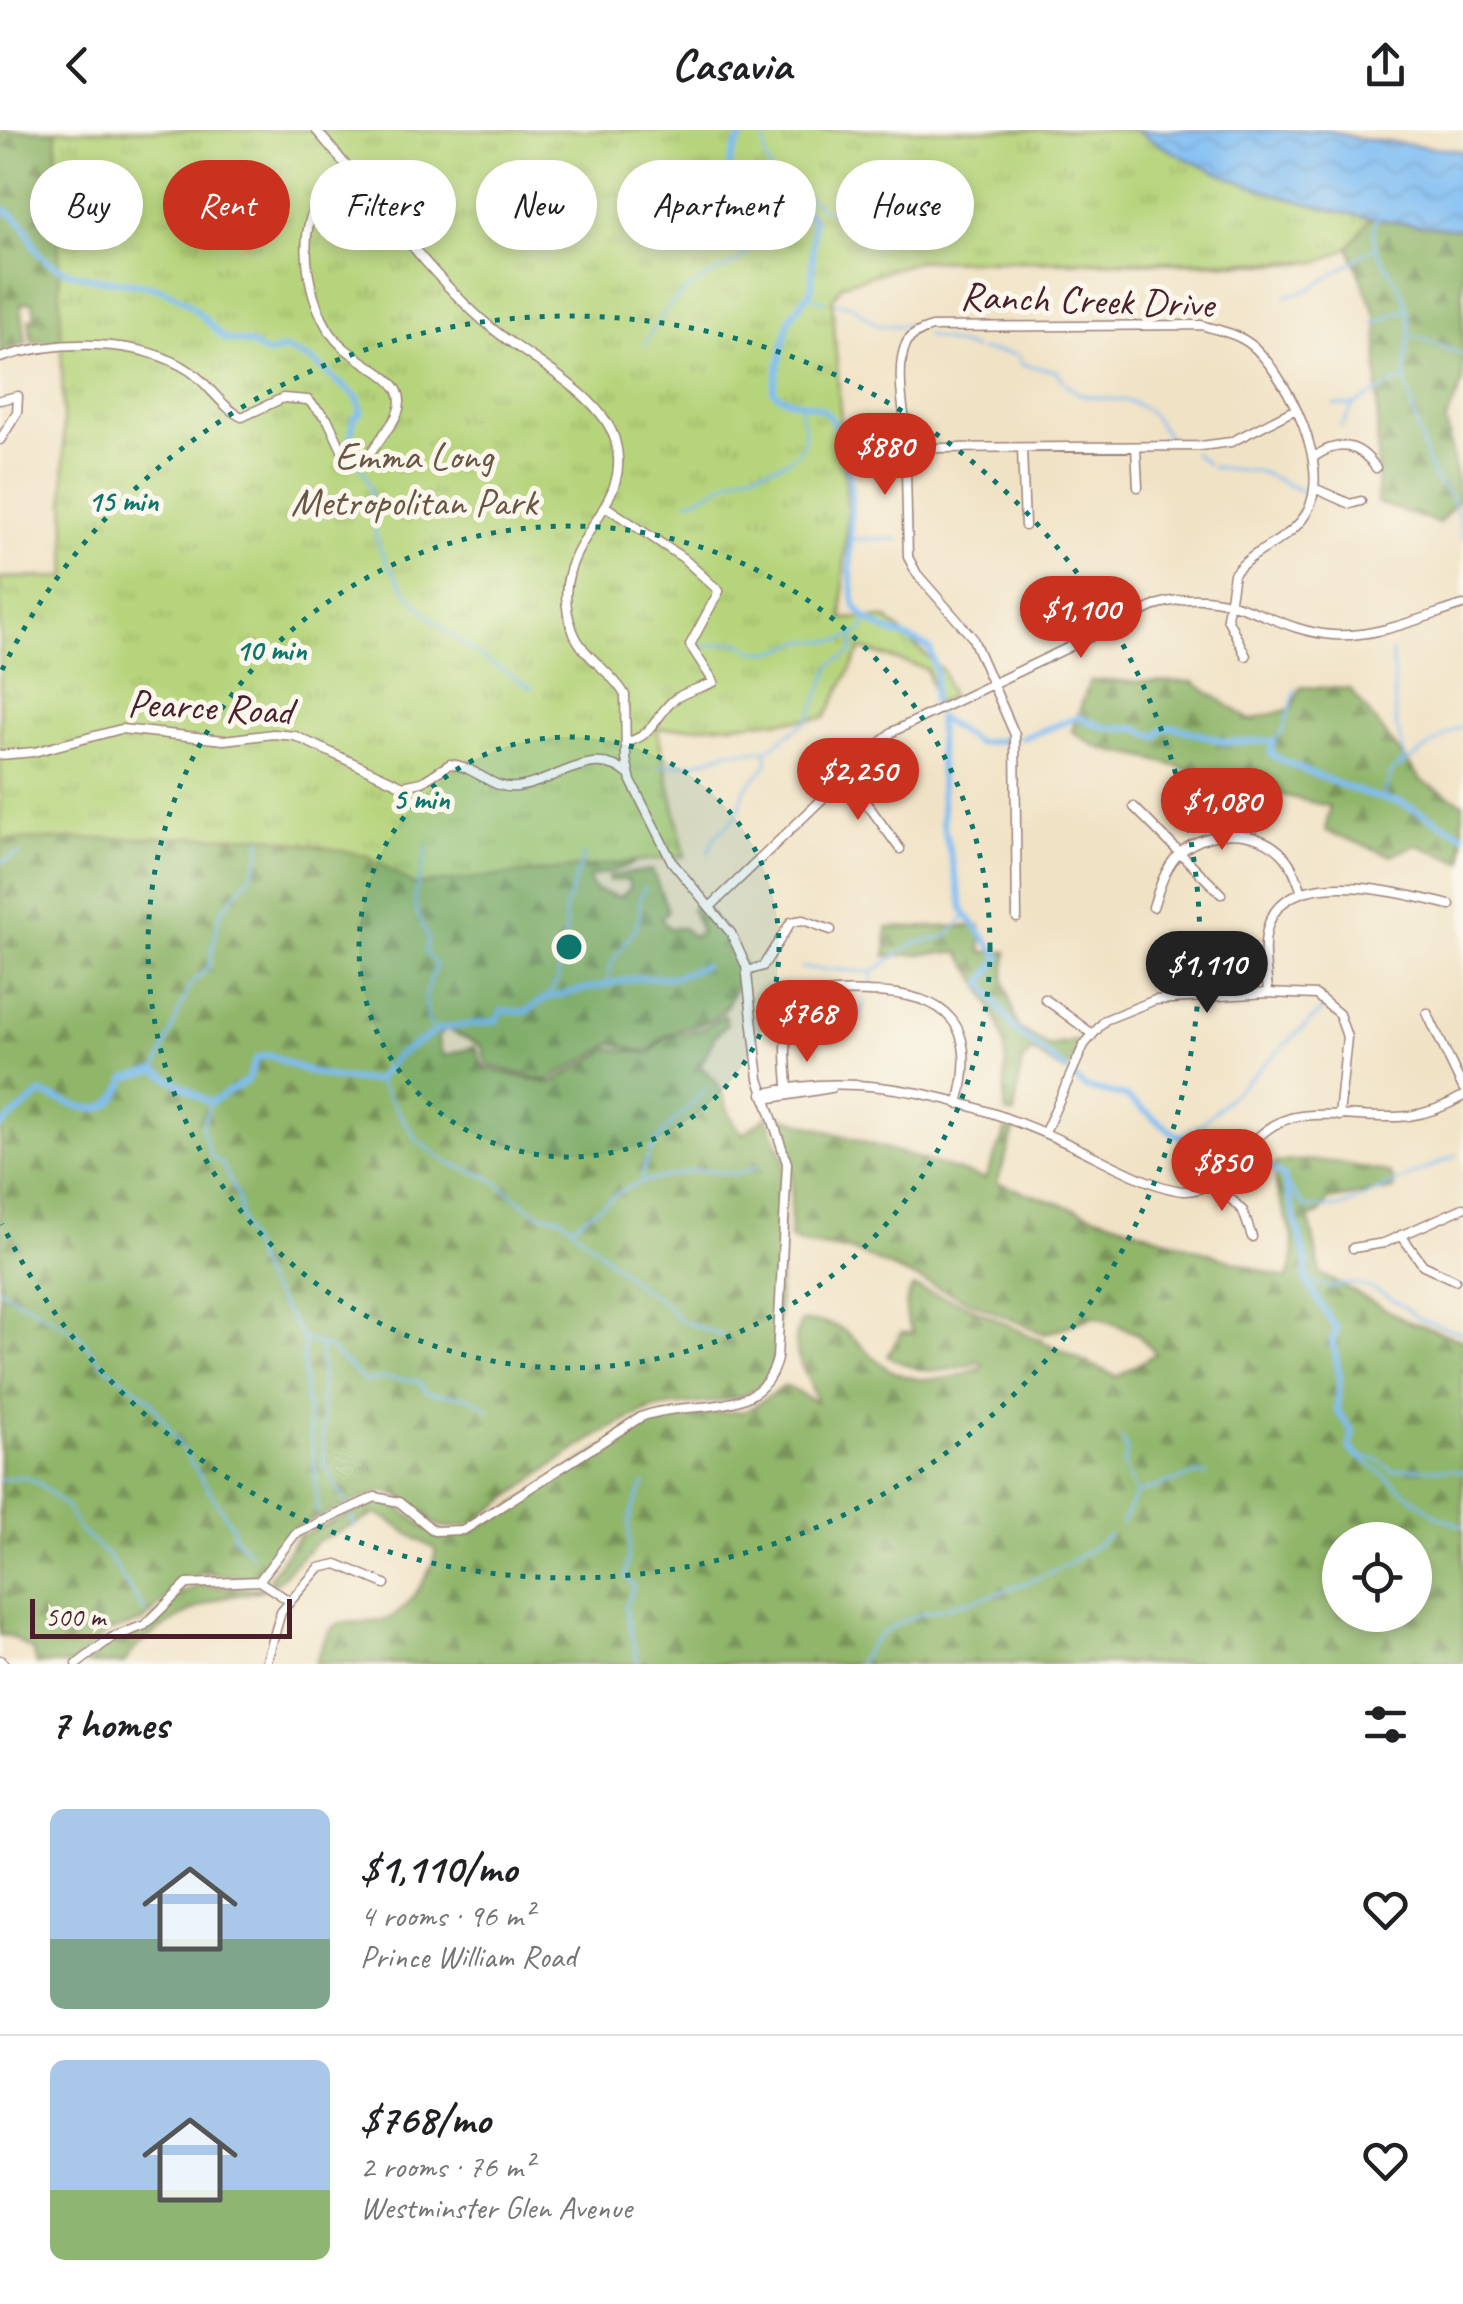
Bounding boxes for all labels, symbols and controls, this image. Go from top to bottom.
text: Casavia [672,37,791,94]
icon: back [50,38,105,93]
icon: share [1358,38,1413,93]
chip: Buy [30,160,143,250]
chip: Rent [163,160,290,250]
chip: Filters [310,160,456,250]
chip: New [476,160,597,250]
chip: Apartment [617,160,816,250]
chip: House [836,160,974,250]
street label: Ranch Creek Drive [959,271,1218,330]
pin: $880 [826,413,944,498]
text: $880 [856,425,914,466]
park label: Emma Long Metropolitan Park [291,431,540,527]
text: 15 min [88,482,159,520]
pin: $1,100 [1000,576,1162,661]
text: $1,100 [1042,588,1120,629]
text: 10 min [236,631,308,669]
street label: Pearce Road [126,678,299,737]
pin: $2,250 [777,738,939,823]
text: $2,250 [819,750,897,791]
pin: $1,080 [1141,768,1303,853]
text: 5 min [393,780,451,818]
text: $1,080 [1183,780,1261,821]
centre of rings [551,929,587,965]
pin: $1,110 [1126,931,1288,1016]
text: $1,110 [1168,943,1246,984]
pin: $768 [748,980,866,1065]
text: $768 [778,992,836,1033]
pin: $850 [1163,1129,1281,1214]
text: $850 [1193,1141,1251,1182]
map controls [1322,1522,1432,1632]
button: locate [1322,1522,1432,1632]
scale bar [30,1594,292,1638]
text: 500 m [45,1599,105,1634]
icon: filters [1358,1697,1413,1752]
text: 7 homes [50,1698,168,1751]
text: $1,110/mo [360,1842,517,1895]
icon: home [130,1849,250,1969]
icon: heart [1358,1882,1413,1937]
text: 4 rooms · 96 m² [360,1895,533,1936]
text: Prince William Road [360,1936,576,1977]
text: $768/mo [360,2093,490,2146]
icon: home [130,2100,250,2220]
icon: heart [1358,2133,1413,2188]
text: 2 rooms · 76 m² [360,2146,533,2187]
text: Westminster Glen Avenue [360,2187,632,2228]

